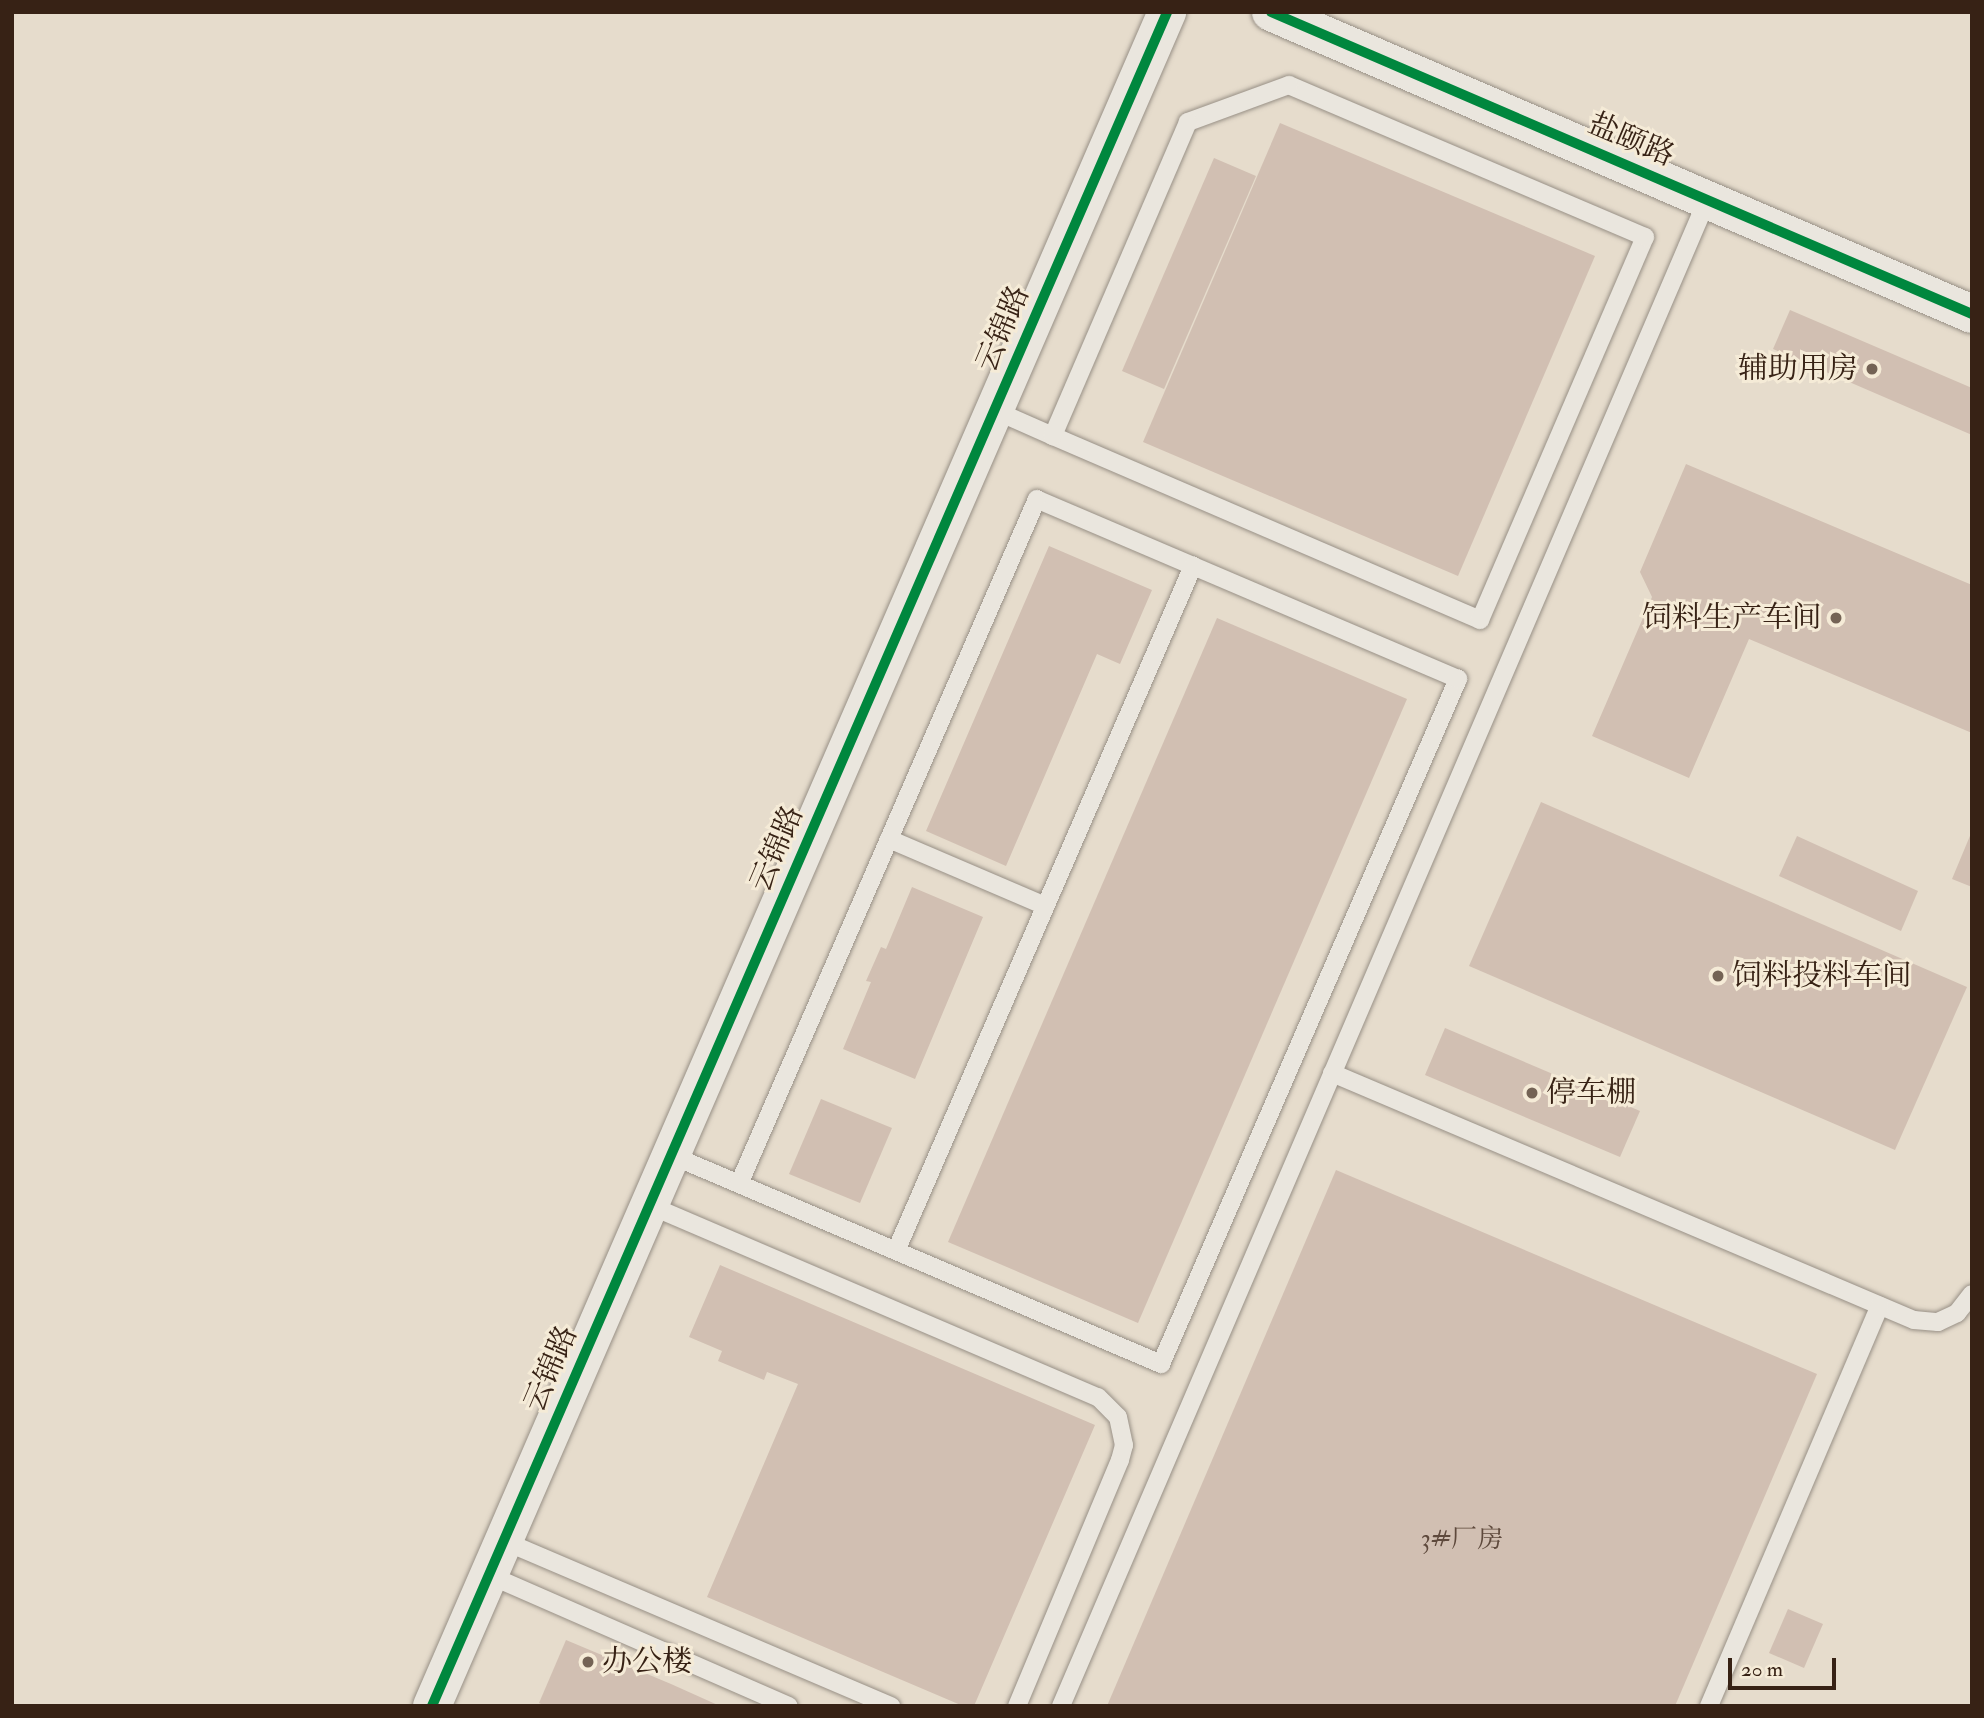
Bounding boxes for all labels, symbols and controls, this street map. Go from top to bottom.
street label: 盐颐路 [1583,106,1679,174]
street label: 云锦路 [969,281,1037,377]
place label: 辅助用房 [1738,351,1858,387]
marker: 辅助用房 [1864,361,1880,377]
place label: 饲料生产车间 [1642,600,1822,636]
marker: 饲料生产车间 [1828,610,1844,626]
street label: 云锦路 [743,801,811,897]
place label: 饲料投料车间 [1732,958,1912,994]
marker: 饲料投料车间 [1710,968,1726,984]
place label: 停车棚 [1546,1075,1636,1111]
marker: 停车棚 [1524,1085,1540,1101]
street label: 云锦路 [517,1321,585,1417]
house number: 3#厂房 [1421,1524,1503,1556]
place label: 办公楼 [602,1644,692,1680]
scale bar [1732,1644,1840,1688]
marker: 办公楼 [580,1654,596,1670]
text: 20 m [1741,1656,1783,1683]

